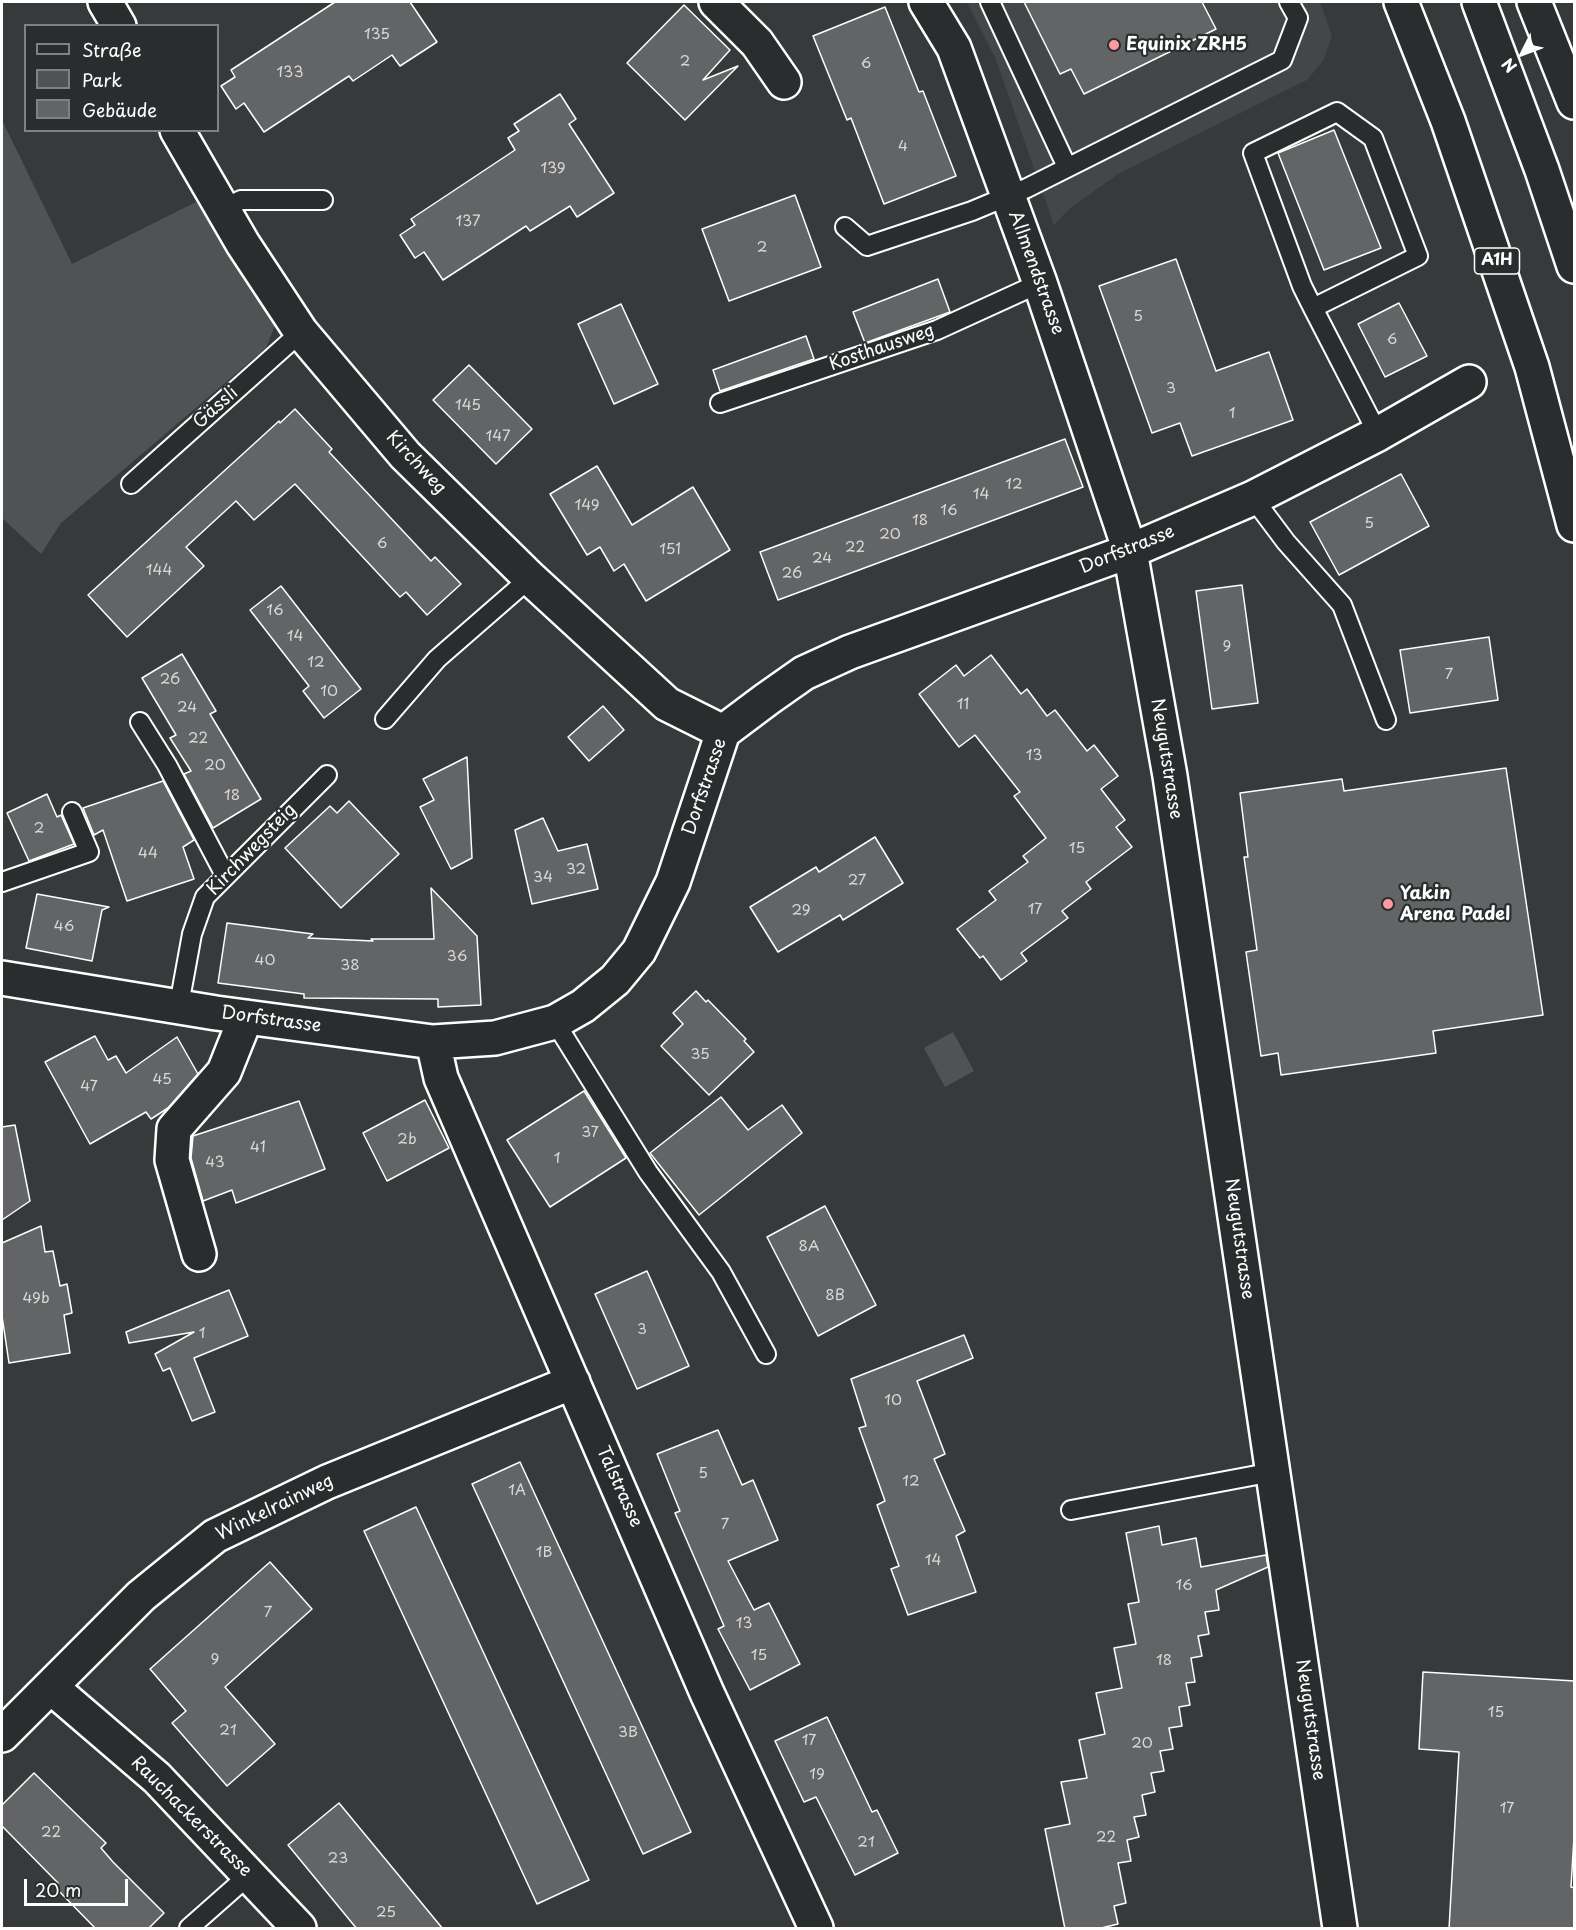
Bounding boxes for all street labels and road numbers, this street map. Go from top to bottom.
street label: Allmendstrasse [1004,208,1068,338]
road number: A1H [1474,248,1520,274]
street label: Kosthausweg [826,320,938,376]
street label: Gässli [189,382,243,434]
street label: Kirchweg [381,427,451,499]
street label: Dorfstrasse [1076,521,1178,579]
street label: Neugutstrasse [1146,697,1186,821]
street label: Dorfstrasse [678,736,732,838]
street label: Kirchwegsteig [203,800,301,900]
street label: Dorfstrasse [219,1002,323,1038]
street label: Neugutstrasse [1220,1177,1258,1301]
street label: Talstrasse [592,1443,646,1531]
street label: Winkelrainweg [213,1470,337,1546]
street label: Neugutstrasse [1291,1658,1329,1782]
street label: Rauchackerstrasse [126,1752,256,1882]

